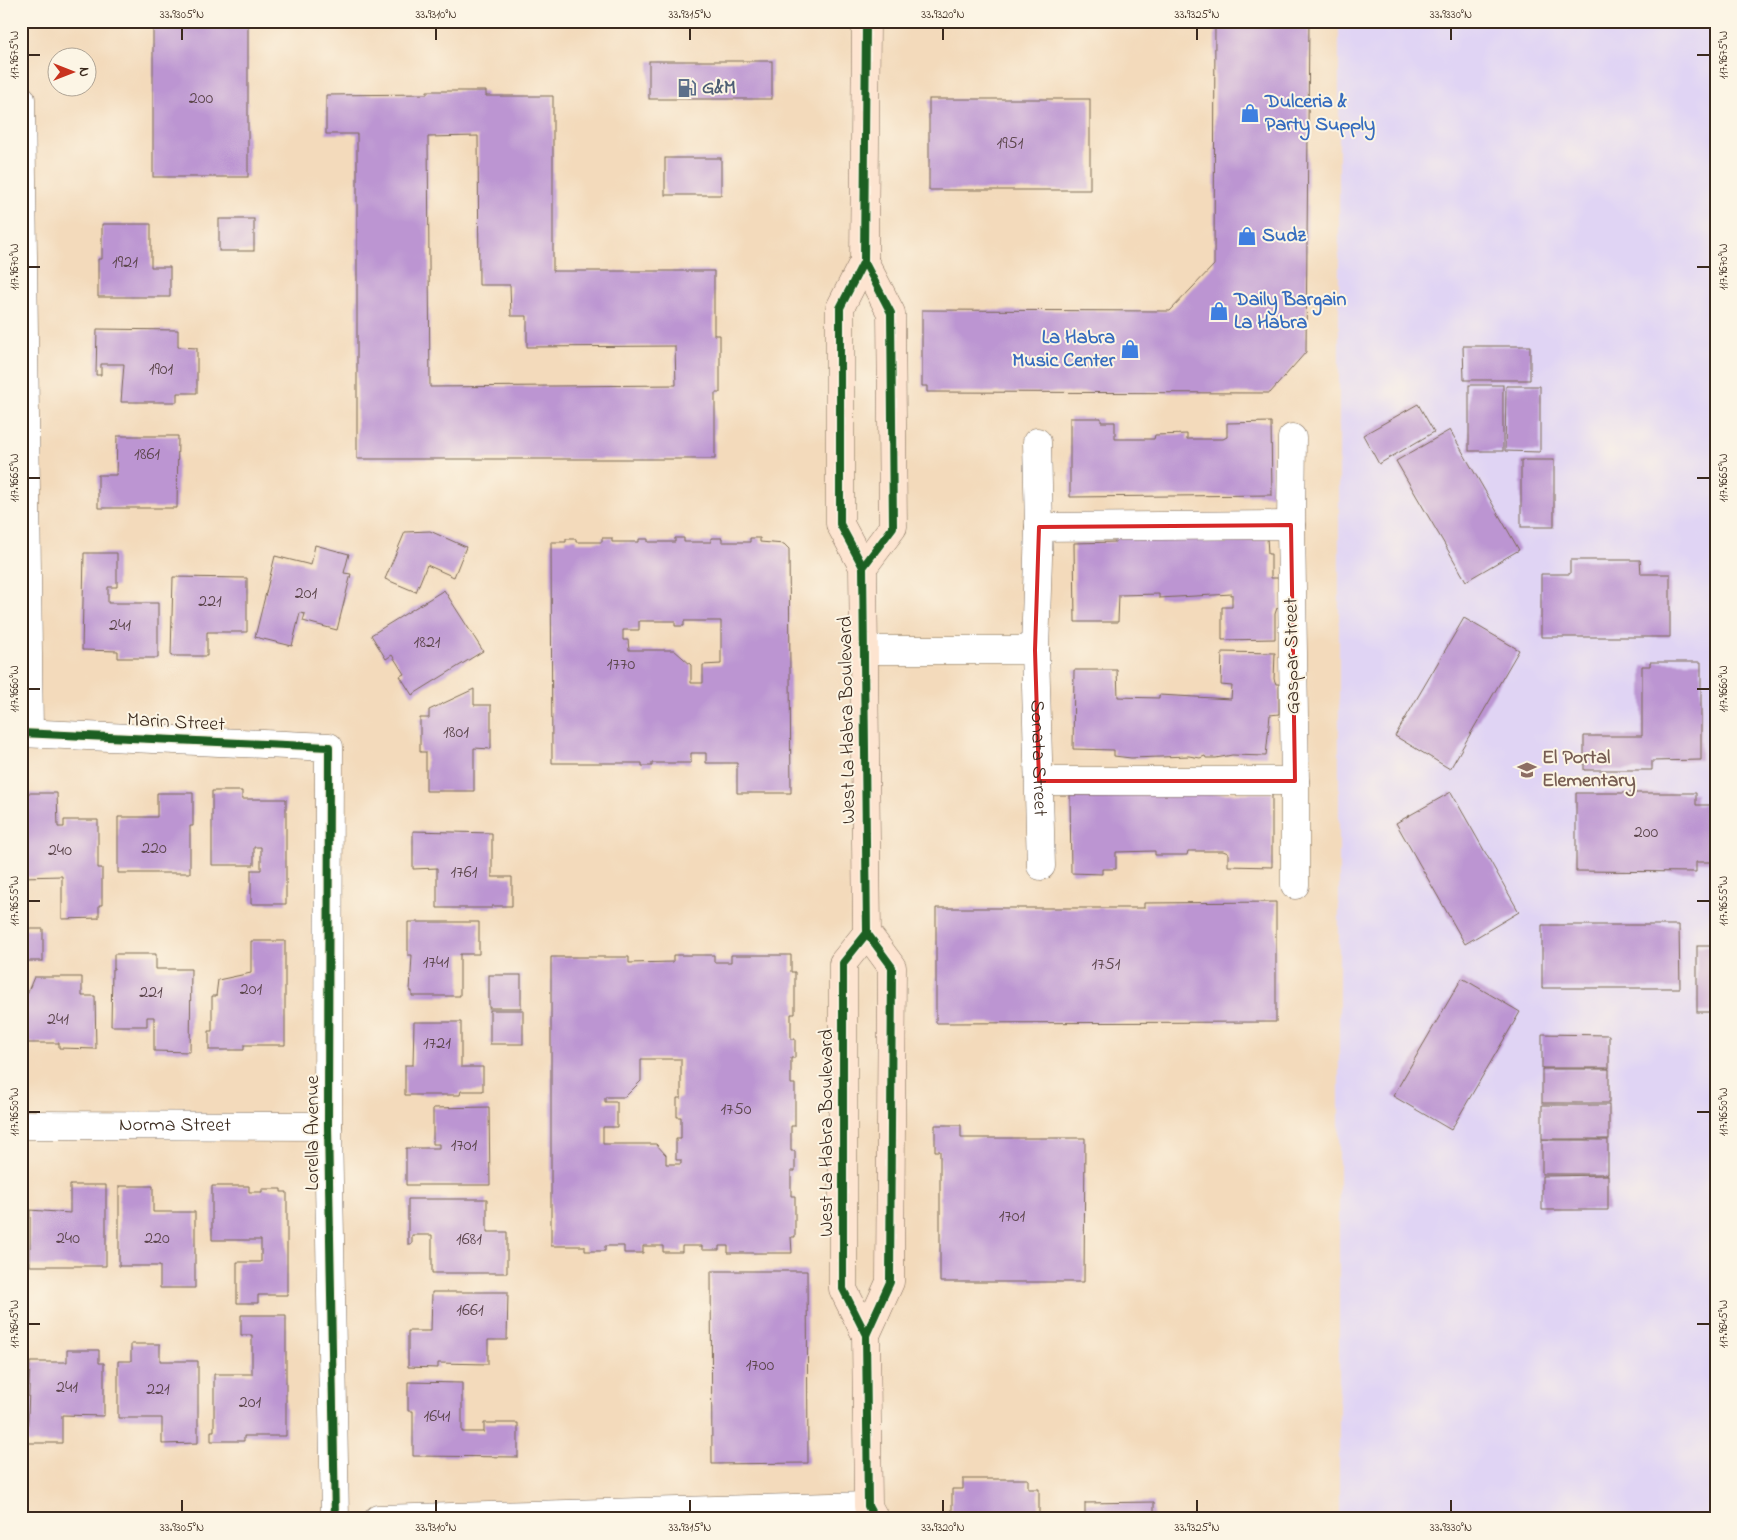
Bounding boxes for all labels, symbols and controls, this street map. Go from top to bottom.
text: 33.9305°N [160,6,204,24]
text: 33.9310°N [415,6,457,24]
text: 33.9315°N [669,6,711,24]
text: 33.9320°N [921,6,965,24]
text: 33.9325°N [1174,6,1220,24]
text: 33.9330°N [1430,6,1472,24]
text: 117.9675°W [6,31,24,79]
text: 117.9675°W [1715,31,1733,79]
north arrow [48,48,98,98]
text: N [73,67,94,77]
place label: G&M [702,74,736,103]
fuel station icon: G&M [676,77,698,99]
house number: 200 [189,86,213,112]
place label: Dulceria & Party Supply [1264,88,1375,141]
shop icon: Dulceria & Party Supply [1239,102,1261,124]
house number: 1951 [996,131,1024,157]
place label: Sudz [1262,222,1306,251]
shop icon: Sudz [1236,225,1258,247]
text: 117.9670°W [6,244,24,290]
text: 117.9670°W [1715,244,1733,290]
house number: 1921 [112,250,138,276]
place label: Daily Bargain La Habra [1233,286,1346,338]
shop icon: Daily Bargain La Habra [1208,300,1230,322]
place label: La Habra Music Center [1012,324,1116,376]
shop icon: La Habra Music Center [1119,338,1141,360]
house number: 1901 [149,357,174,383]
house number: 1861 [134,442,160,468]
text: 117.9665°W [6,454,24,502]
text: 117.9665°W [1715,454,1733,502]
house number: 201 [295,581,317,607]
house number: 221 [198,589,222,615]
street label: Gaspar Street [1277,597,1309,715]
house number: 241 [109,613,131,639]
street label: West La Habra Boulevard [832,616,864,824]
house number: 1821 [413,630,441,656]
house number: 1770 [607,652,635,678]
text: 117.9660°W [6,666,24,712]
text: 117.9660°W [1715,666,1733,712]
street label: Sonata Street [1022,699,1054,817]
street label: Marin Street [126,706,226,740]
house number: 1801 [443,720,469,746]
place label: El Portal Elementary [1542,744,1636,797]
school or university icon: El Portal Elementary [1516,759,1538,781]
house number: 200 [1634,820,1658,846]
house number: 220 [141,836,167,862]
house number: 240 [48,838,72,864]
house number: 1761 [451,860,478,886]
text: 117.9655°W [6,876,24,926]
text: 117.9655°W [1715,876,1733,926]
house number: 1741 [423,950,449,976]
house number: 1751 [1091,952,1121,978]
house number: 201 [240,977,262,1003]
house number: 221 [139,980,163,1006]
house number: 241 [47,1007,69,1033]
street label: West La Habra Boulevard [813,1029,842,1237]
house number: 1721 [423,1031,451,1057]
street label: Lorella Avenue [299,1075,328,1191]
text: 117.9650°W [6,1088,24,1136]
text: 117.9650°W [1715,1088,1733,1136]
house number: 1750 [720,1097,752,1123]
street label: Norma Street [119,1111,231,1140]
house number: 1701 [451,1133,478,1159]
house number: 1701 [999,1204,1026,1230]
house number: 240 [56,1226,80,1252]
house number: 220 [144,1226,170,1252]
house number: 1681 [456,1227,482,1253]
house number: 1661 [456,1298,484,1324]
text: 117.9645°W [6,1300,24,1348]
text: 117.9645°W [1715,1300,1733,1348]
house number: 1700 [746,1353,775,1379]
house number: 241 [56,1375,78,1401]
house number: 221 [146,1377,170,1403]
house number: 201 [239,1390,261,1416]
house number: 1641 [424,1404,451,1430]
text: 33.9305°N [160,1519,204,1537]
text: 33.9310°N [415,1519,457,1537]
text: 33.9315°N [669,1519,711,1537]
text: 33.9320°N [921,1519,965,1537]
text: 33.9325°N [1174,1519,1220,1537]
text: 33.9330°N [1430,1519,1472,1537]

